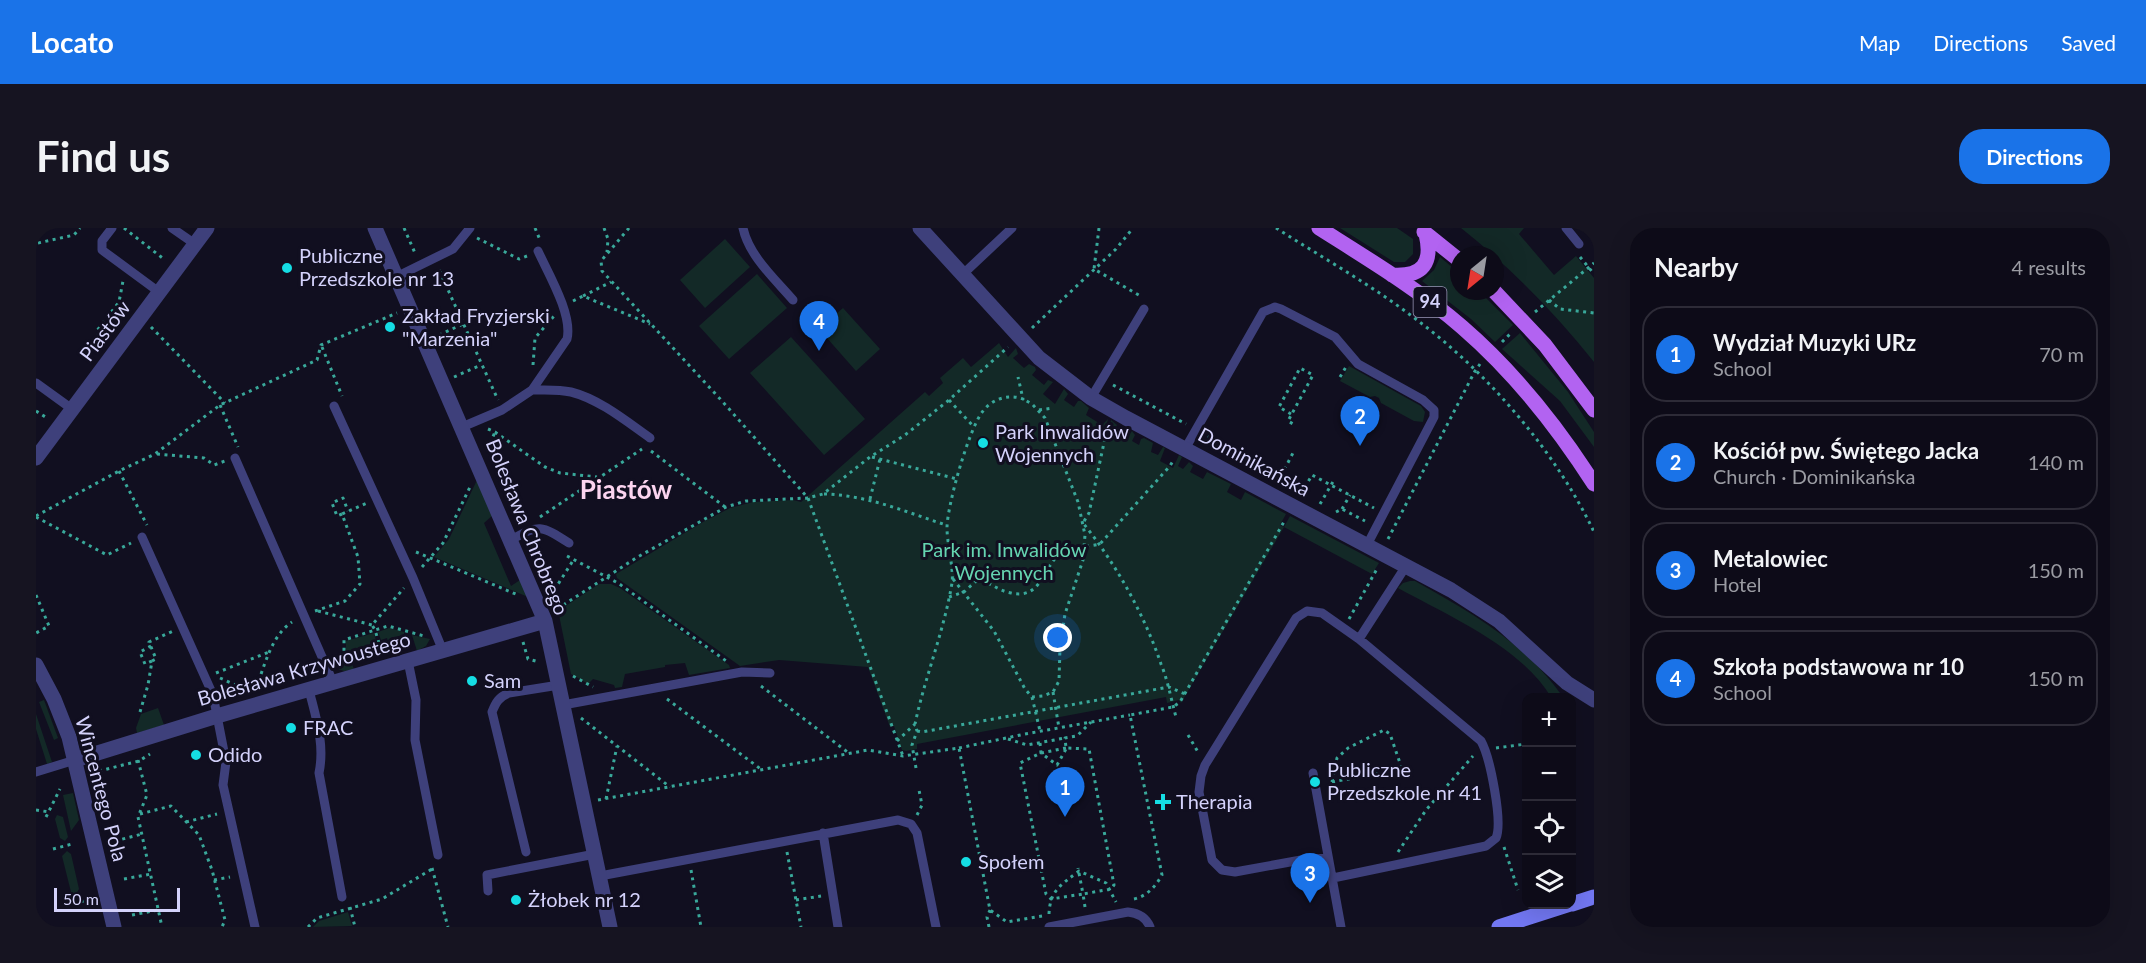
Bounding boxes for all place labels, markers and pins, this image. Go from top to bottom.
place label: Publiczne Przedszkole nr 13 [299,243,454,290]
marker: Publiczne Przedszkole nr 13 [280,261,294,275]
pin: 4 [800,302,838,351]
place label: Zakład Fryzjerski "Marzenia" [402,303,550,350]
marker: Zakład Fryzjerski "Marzenia" [383,320,397,334]
pin: 2 [1340,396,1380,446]
place label: Park Inwalidów Wojennych [995,419,1129,466]
marker: Park Inwalidów Wojennych [976,436,990,450]
place label: Sam [484,668,521,692]
marker: Sam [465,674,479,688]
place label: FRAC [303,715,353,739]
marker: FRAC [284,721,298,735]
place label: Odido [208,742,262,766]
marker: Odido [189,748,203,762]
place label: Publiczne Przedszkole nr 41 [1327,757,1482,804]
pin: 1 [1046,768,1084,817]
marker: Publiczne Przedszkole nr 41 [1308,775,1322,789]
place label: Therapia [1176,789,1252,813]
marker: Therapia [1154,793,1172,811]
place label: Społem [978,849,1044,873]
pin: 3 [1290,854,1330,903]
marker: Społem [959,855,973,869]
place label: Żłobek nr 12 [528,887,641,911]
marker: Żłobek nr 12 [509,893,523,907]

